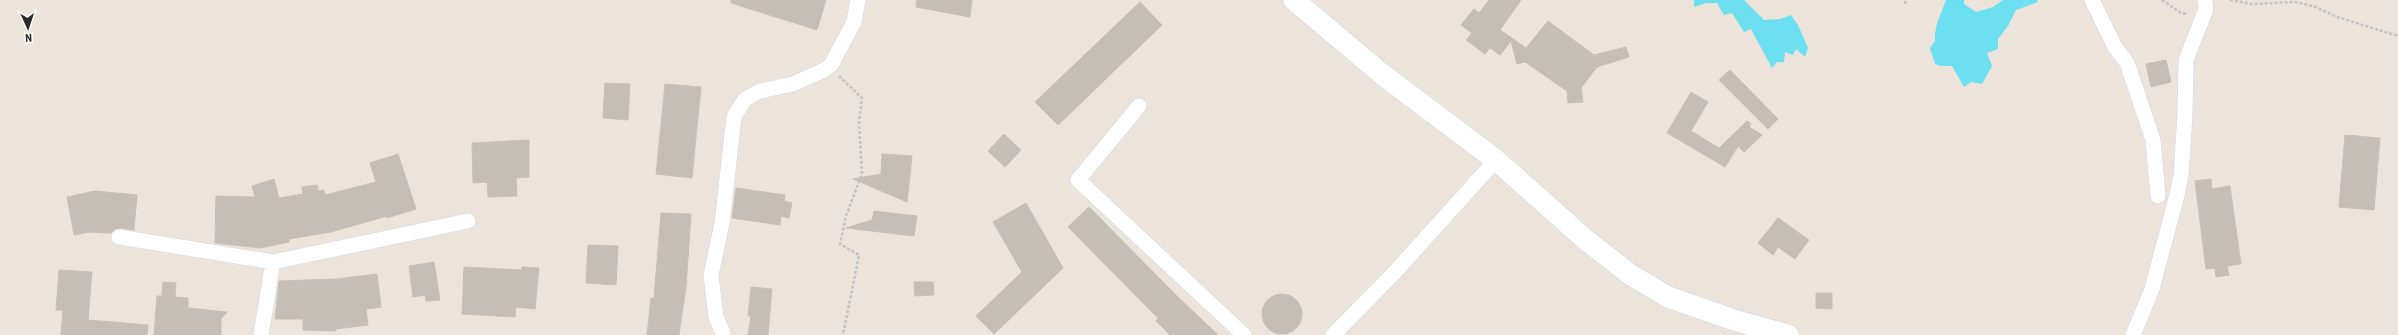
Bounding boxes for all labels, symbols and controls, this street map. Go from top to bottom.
north arrow [8,8,48,48]
text: N [25,31,32,44]

